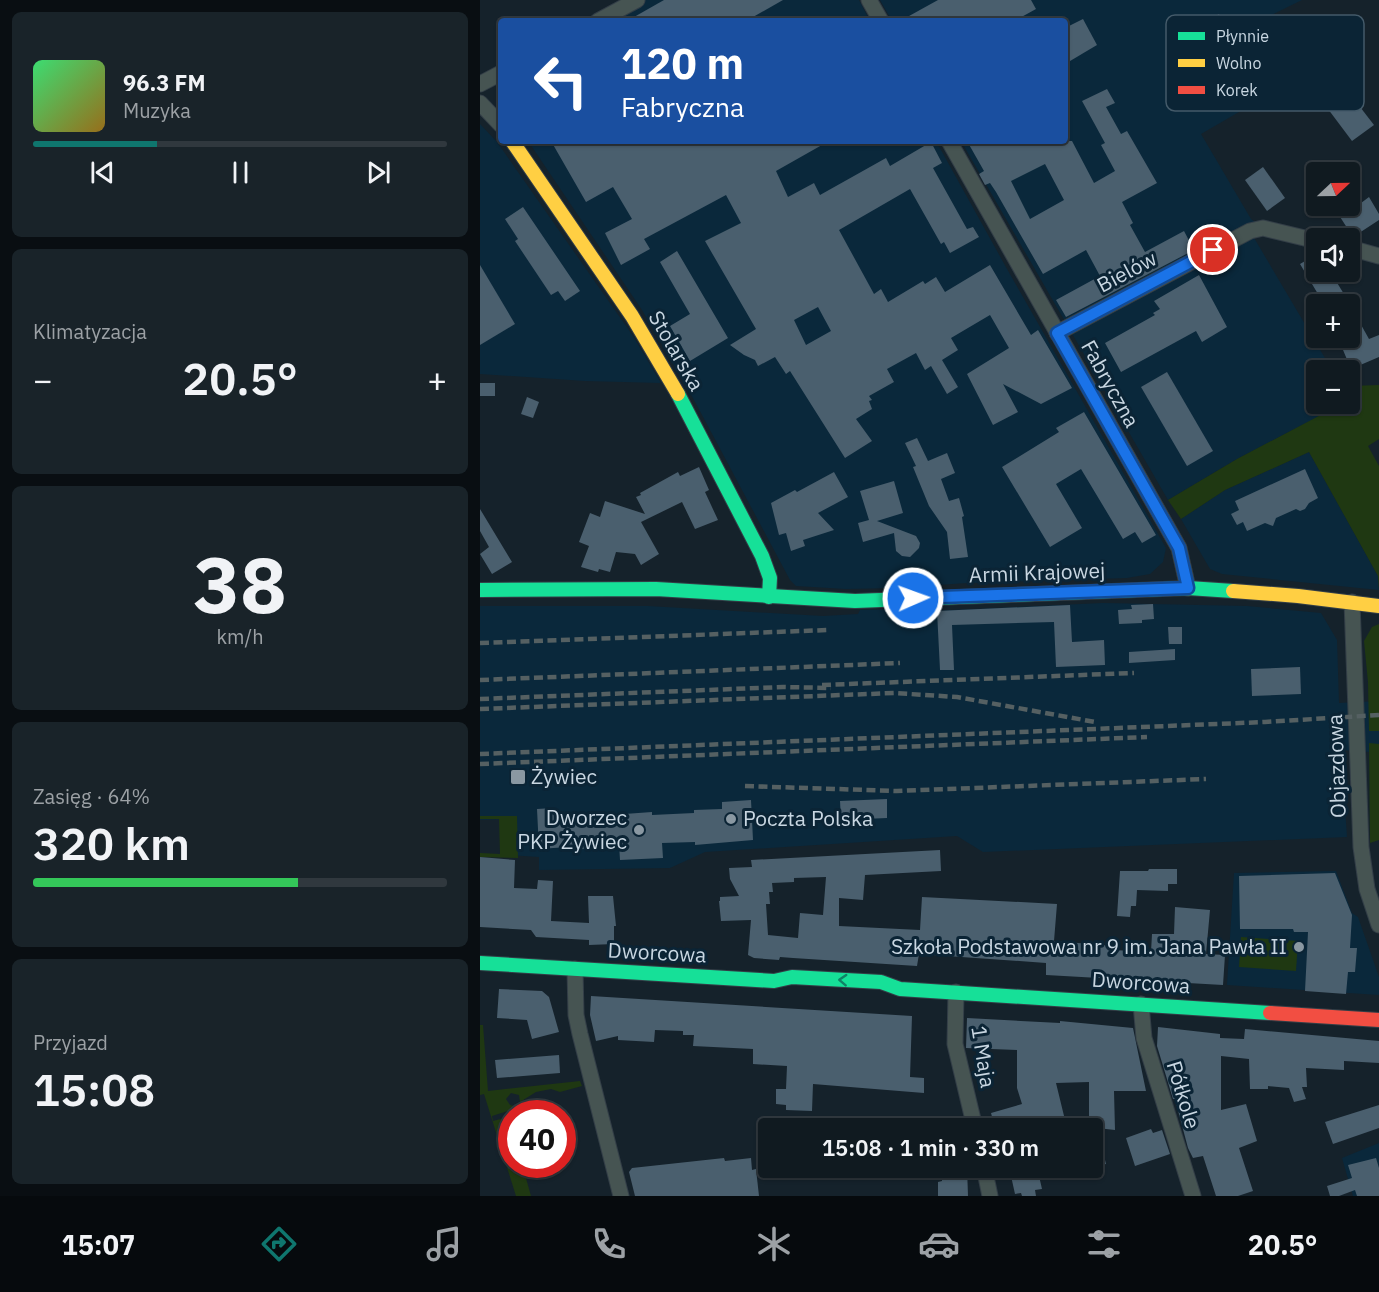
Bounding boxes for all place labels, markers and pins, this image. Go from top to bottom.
pin [1187,224,1238,275]
place label: Żywiec [531,762,597,790]
marker: Żywiec [509,768,527,786]
place label: Dworzec PKP Żywiec [517,803,627,855]
place label: Poczta Polska [743,804,873,832]
marker: Poczta Polska [724,812,738,826]
marker: Dworzec PKP Żywiec [632,823,646,837]
place label: Szkoła Podstawowa nr 9 im. Jana Pawła II [891,932,1287,960]
marker: Szkoła Podstawowa nr 9 im. Jana Pawła II [1292,940,1306,954]

